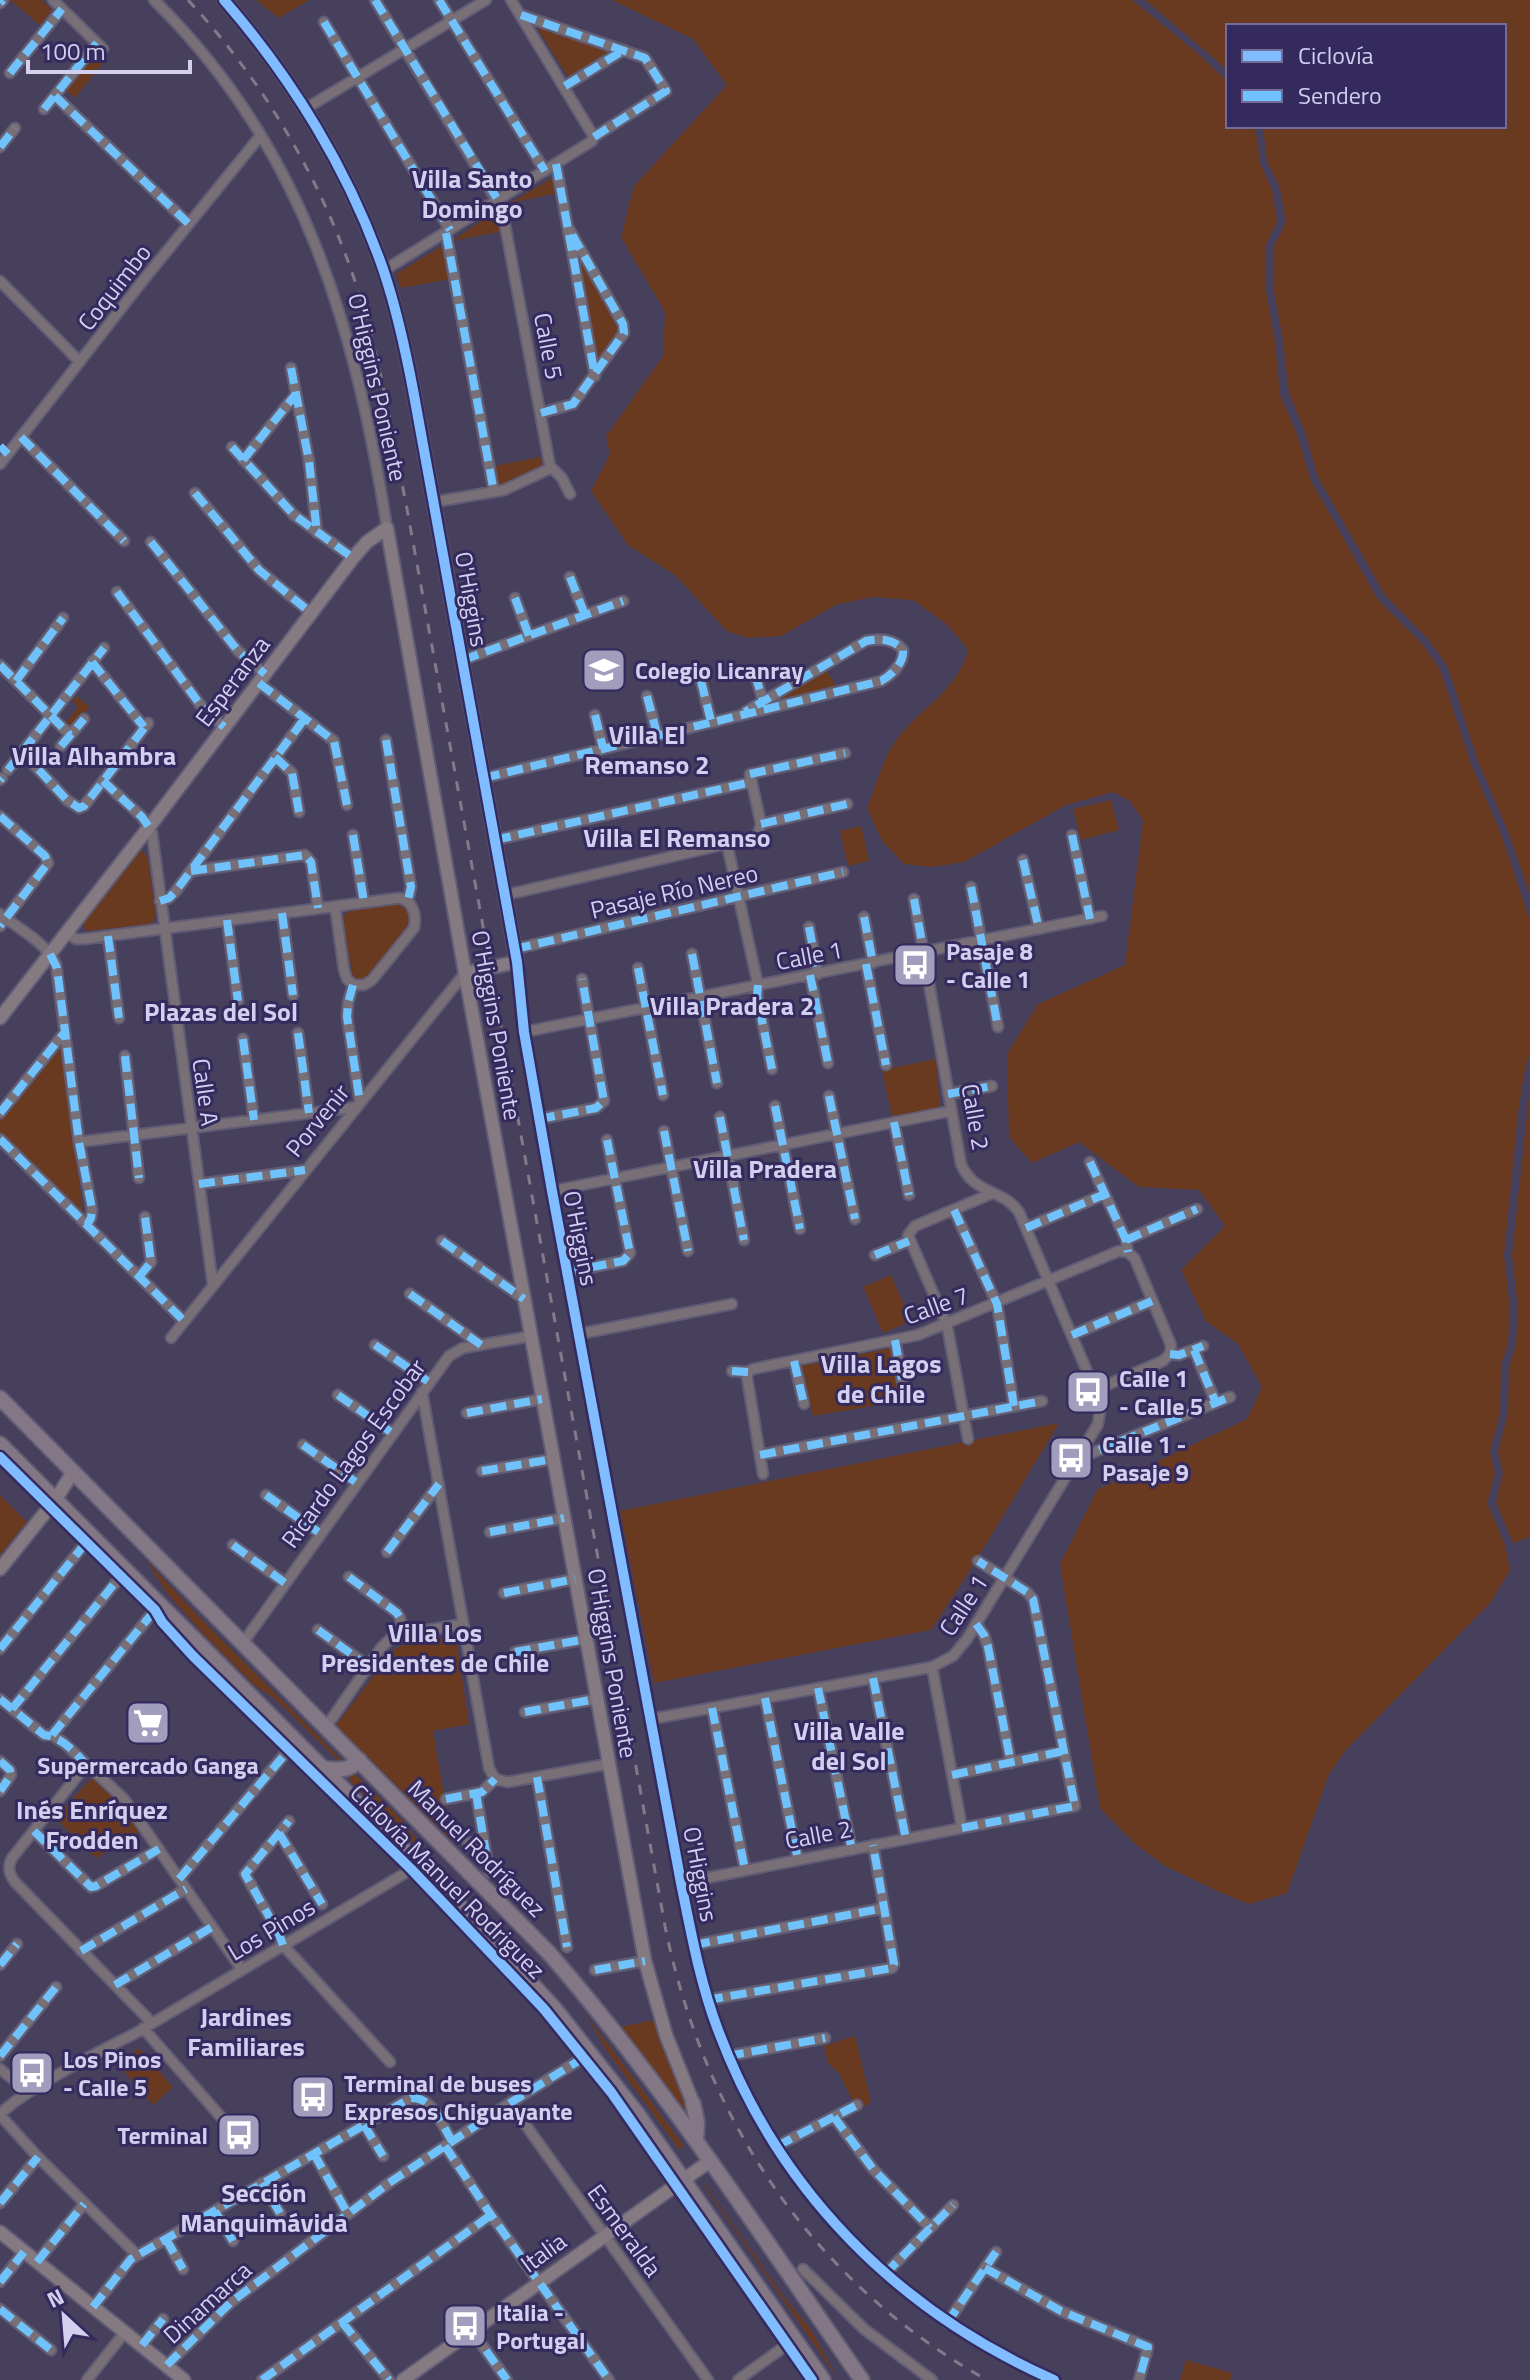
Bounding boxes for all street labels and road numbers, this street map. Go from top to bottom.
street label: Coquimbo [69,236,159,338]
street label: O'Higgins Poniente [339,289,417,485]
street label: Calle 5 [525,310,573,382]
street label: O'Higgins [446,548,498,650]
street label: Esperanza [186,628,278,734]
street label: Pasaje Río Nereo [587,854,761,928]
street label: O'Higgins Poniente [463,927,531,1123]
street label: Calle 1 [773,931,845,979]
street label: Calle A [183,1056,229,1128]
street label: Porvenir [276,1076,358,1164]
street label: Calle 2 [952,1081,1000,1153]
street label: O'Higgins [554,1187,608,1289]
street label: Calle 7 [898,1277,974,1333]
street label: Ricardo Lagos Escobar [272,1351,434,1555]
street label: O'Higgins Poniente [579,1565,647,1761]
street label: Calle 1 [930,1567,996,1643]
street label: Manuel Rodríguez [400,1771,554,1925]
street label: Ciclovía Manuel Rodriguez [342,1775,554,1987]
street label: Calle 2 [782,1810,854,1858]
street label: O'Higgins [674,1823,728,1925]
street label: Los Pinos [220,1889,322,1969]
street label: Esmeralda [579,2176,671,2284]
street label: Italia [513,2223,573,2281]
street label: Dinamarca [155,2252,259,2352]

